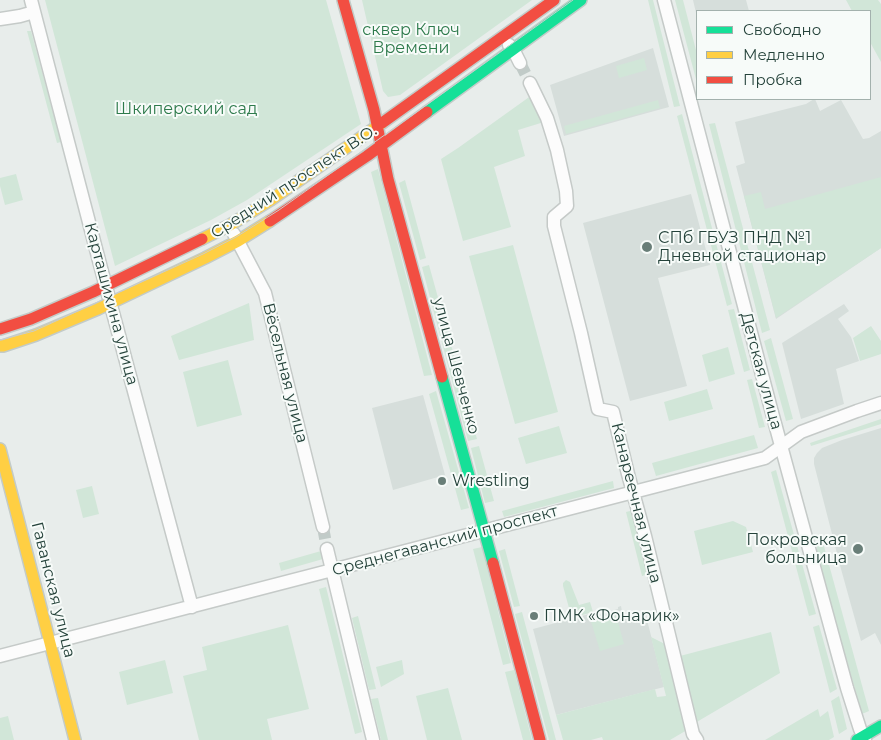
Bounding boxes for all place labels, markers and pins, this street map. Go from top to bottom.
place label: СПб ГБУЗ ПНД №1 Дневной стационар [658,228,826,266]
marker: СПб ГБУЗ ПНД №1 Дневной стационар [640,240,654,254]
place label: Wrestling [452,471,530,491]
marker: Wrestling [436,475,448,487]
place label: Покровская больница [746,530,847,568]
marker: Покровская больница [851,542,865,556]
place label: ПМК «Фонарик» [544,606,680,626]
marker: ПМК «Фонарик» [528,610,540,622]

